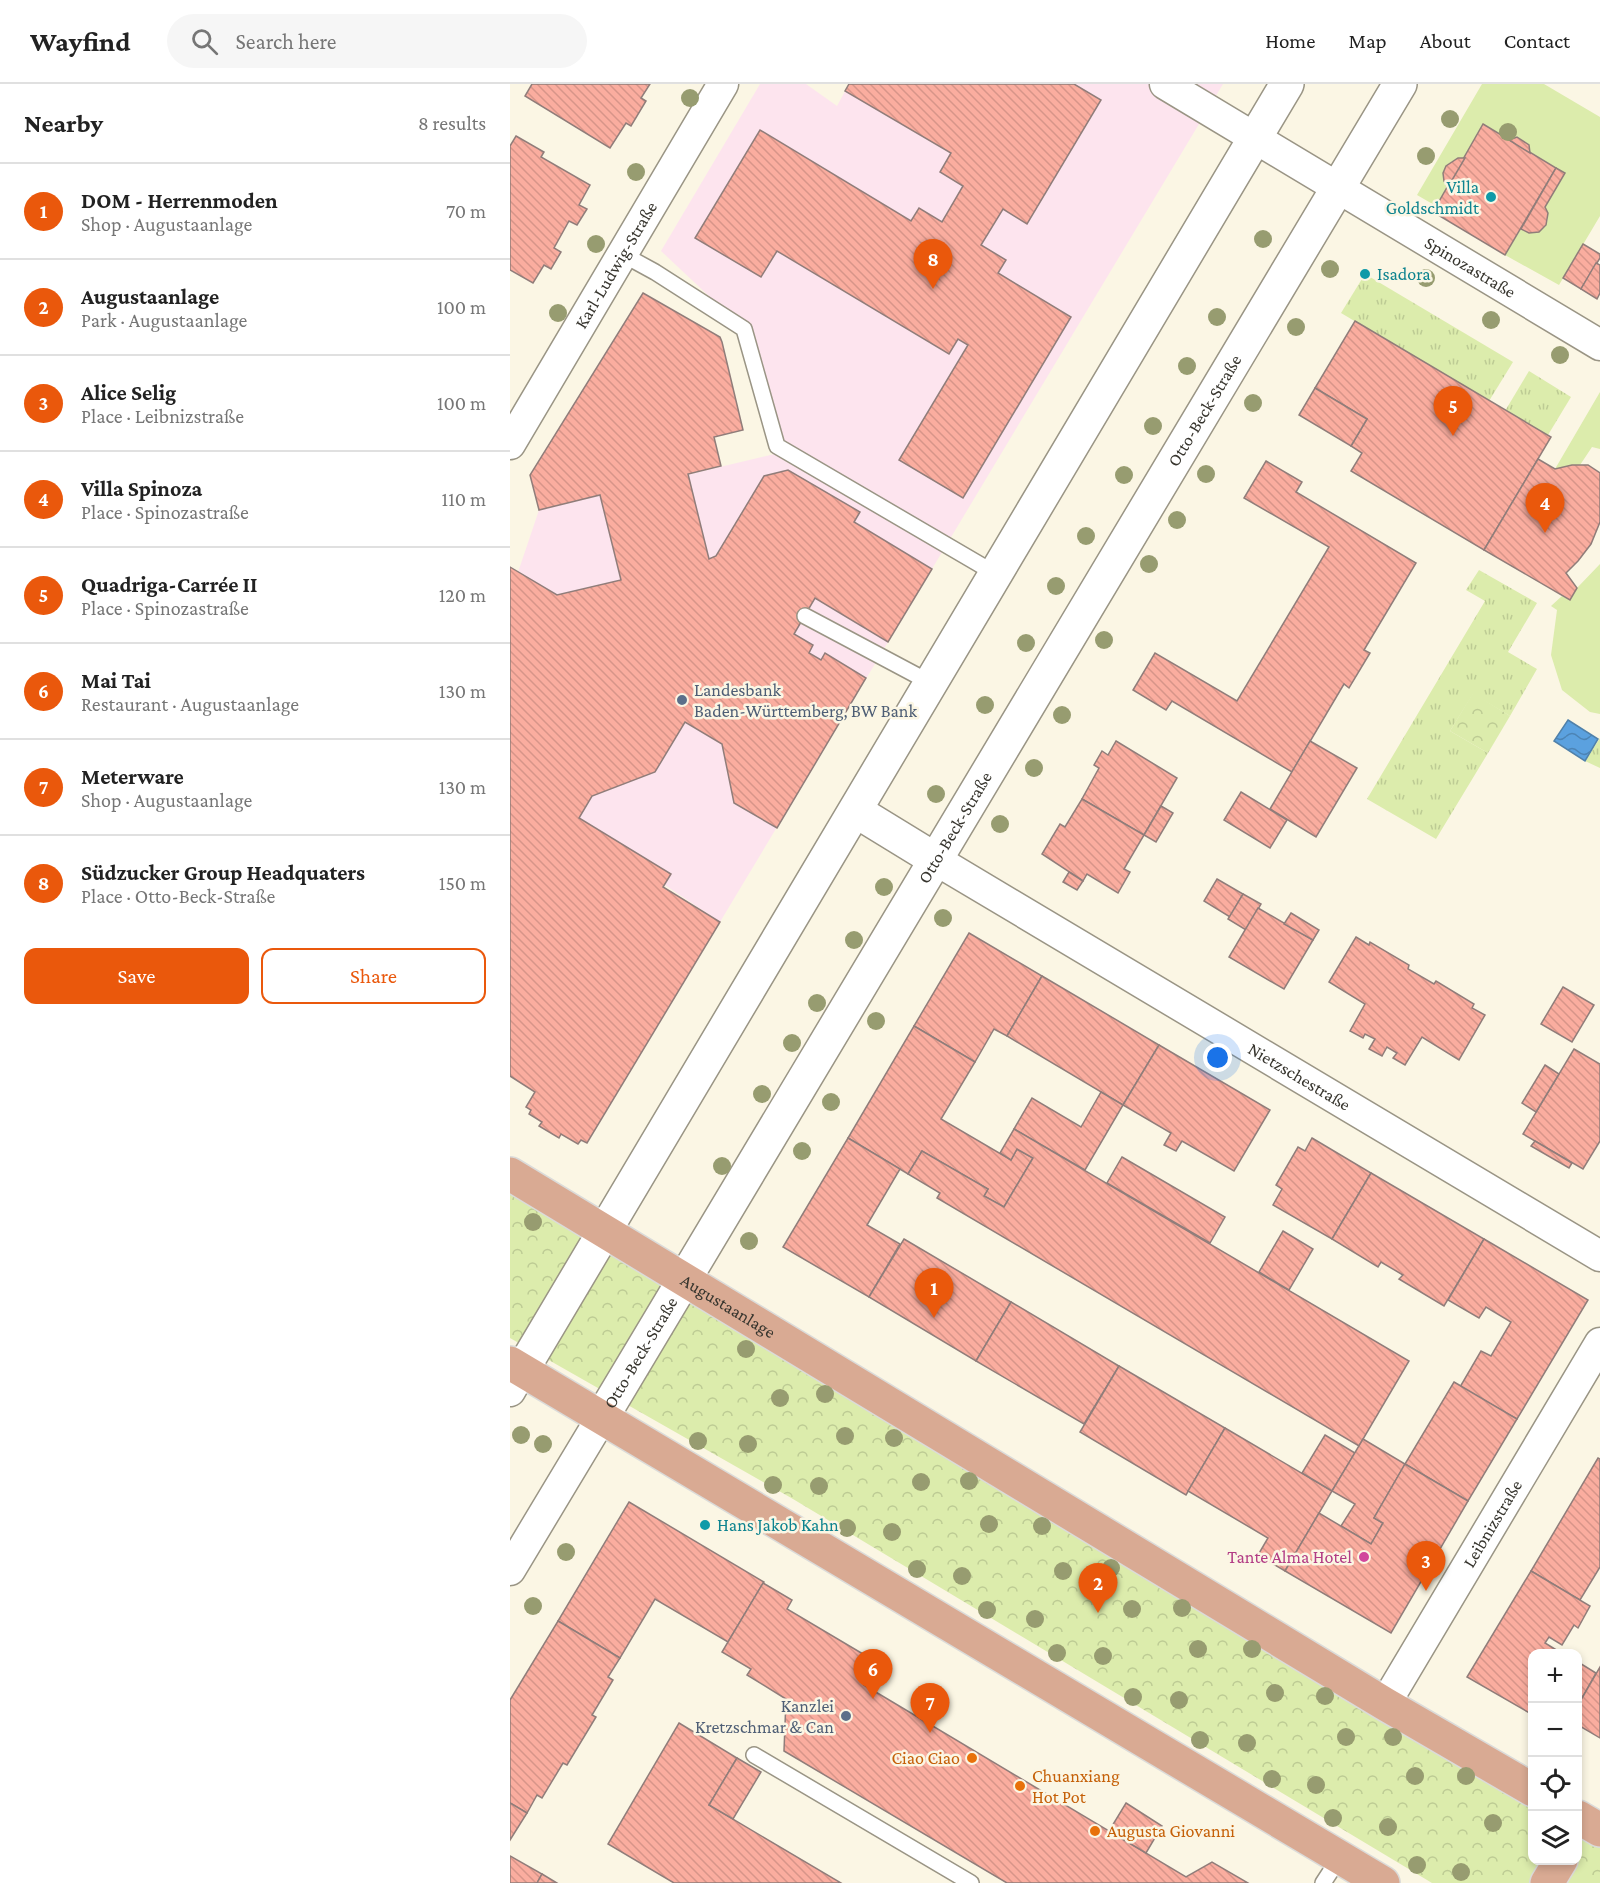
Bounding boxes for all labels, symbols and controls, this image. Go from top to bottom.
search box [167,14,587,68]
icon: search [188,25,221,58]
text: Wayfind [30,26,131,57]
text: Search here [236,29,336,54]
text: Home [1265,29,1315,53]
text: Map [1348,29,1387,53]
text: About [1420,29,1471,53]
text: Contact [1504,29,1570,53]
text: Nearby [24,109,103,138]
text: 8 results [418,112,486,134]
place label: Villa Goldschmidt [1386,177,1480,218]
text: DOM - Herrenmoden [81,188,278,213]
marker: Villa Goldschmidt [1484,190,1498,204]
street label: Karl-Ludwig-Straße [571,198,661,332]
text: 1 [40,200,47,222]
text: 70 m [446,200,486,222]
text: Shop · Augustaanlage [81,213,252,235]
street label: Spinozastraße [1421,232,1519,302]
pin: 8 [914,240,952,289]
place label: Isadora [1377,264,1431,284]
marker: Isadora [1358,267,1372,281]
text: Augustaanlage [81,284,219,309]
text: 2 [38,296,49,318]
text: 100 m [437,296,486,318]
text: Park · Augustaanlage [81,309,247,331]
street label: Otto-Beck-Straße [1163,351,1246,470]
text: Alice Selig [81,380,176,405]
pin: 5 [1434,386,1472,436]
text: 3 [39,392,48,414]
text: 100 m [437,392,486,414]
text: Place · Leibnizstraße [81,405,244,427]
text: Villa Spinoza [81,476,202,501]
pin: 4 [1526,484,1564,533]
text: 4 [38,488,49,510]
text: 110 m [442,488,486,510]
text: Place · Spinozastraße [81,501,249,523]
text: Quadriga-Carrée II [81,572,257,597]
text: 5 [39,584,48,606]
text: 120 m [439,584,486,606]
text: Place · Spinozastraße [81,597,249,619]
text: Mai Tai [81,668,151,693]
text: 6 [38,680,49,702]
text: 130 m [439,680,486,702]
place label: Landesbank Baden-Württemberg, BW Bank [694,680,917,721]
text: Restaurant · Augustaanlage [81,693,299,715]
marker: Landesbank Baden-Württemberg, BW Bank [675,693,689,707]
text: Meterware [81,764,184,789]
street label: Otto-Beck-Straße [914,768,996,887]
text: 7 [39,776,48,798]
text: 130 m [439,776,486,798]
text: Shop · Augustaanlage [81,789,252,811]
text: Südzucker Group Headquaters [81,860,365,885]
text: 8 [38,872,49,894]
text: 150 m [439,872,486,894]
text: Place · Otto-Beck-Straße [81,885,275,907]
button: Save [24,948,249,1004]
button: Share [261,948,486,1004]
street label: Nietzschestraße [1245,1039,1354,1115]
your location [1203,1043,1232,1072]
pin: 1 [914,1268,954,1318]
street label: Augustaanlage [677,1270,779,1342]
street label: Otto-Beck-Straße [599,1293,682,1412]
street label: Leibnizstraße [1459,1476,1526,1571]
place label: Hans Jakob Kahn [717,1515,839,1535]
marker: Hans Jakob Kahn [698,1518,712,1532]
pin: 3 [1406,1542,1446,1591]
place label: Tante Alma Hotel [1227,1547,1352,1567]
marker: Tante Alma Hotel [1357,1550,1371,1564]
pin: 2 [1078,1564,1118,1613]
map controls [1528,1649,1582,1865]
button: + [1528,1649,1582,1703]
pin: 6 [854,1650,892,1699]
pin: 7 [910,1684,950,1733]
place label: Kanzlei Kretzschmar & Can [695,1696,834,1737]
button: − [1528,1703,1582,1757]
marker: Kanzlei Kretzschmar & Can [839,1709,853,1723]
place label: Ciao Ciao [891,1748,960,1768]
marker: Ciao Ciao [965,1751,979,1765]
button: locate [1528,1757,1582,1811]
place label: Chuanxiang Hot Pot [1032,1766,1120,1807]
marker: Chuanxiang Hot Pot [1013,1779,1027,1793]
button: layers [1528,1811,1582,1865]
place label: Augusta Giovanni [1107,1821,1235,1841]
marker: Augusta Giovanni [1088,1824,1102,1838]

